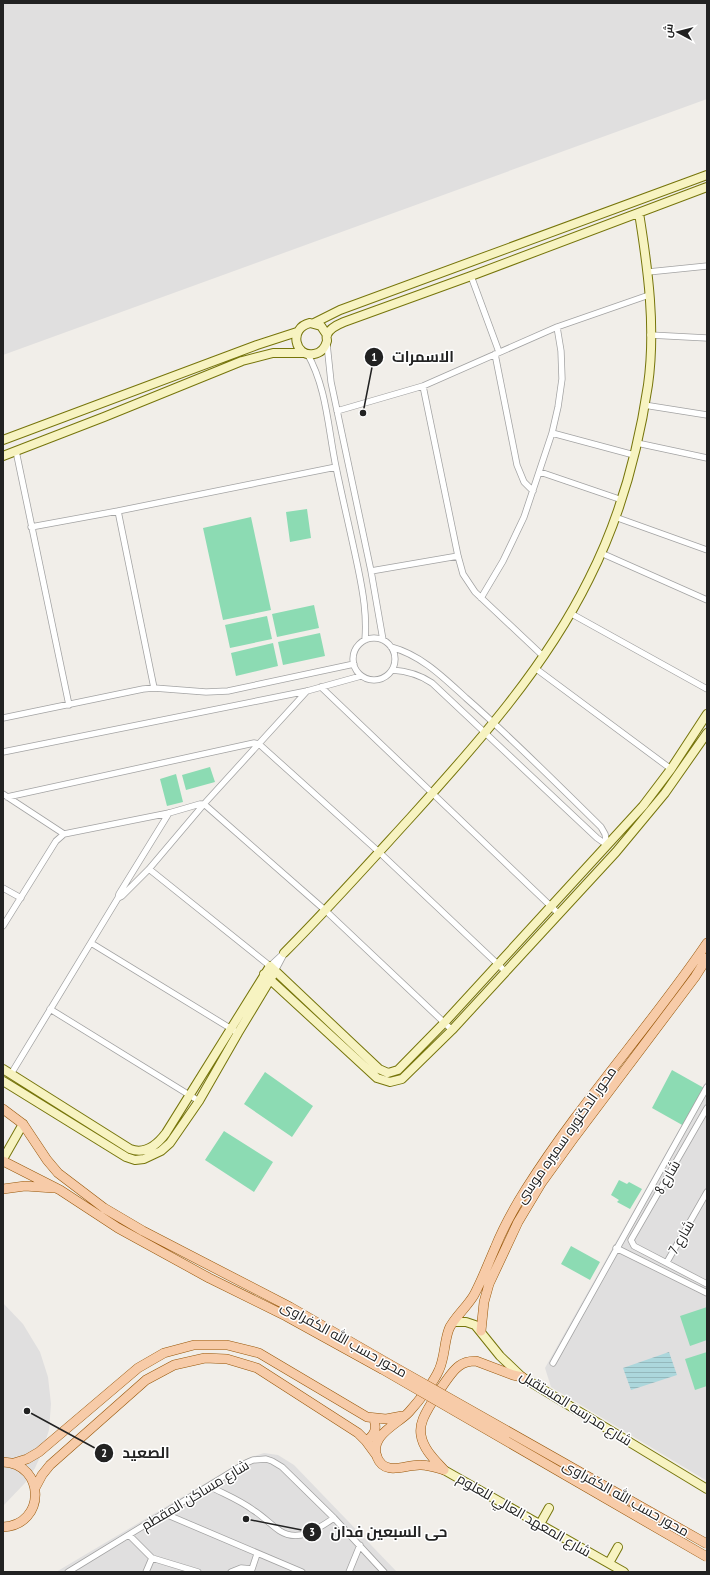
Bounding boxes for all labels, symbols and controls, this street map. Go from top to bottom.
north arrow [658,12,698,52]
text: ش [660,23,676,39]
callout: الاسمرات [364,344,462,371]
text: الاسمرات [392,347,454,366]
text: 1 [371,349,377,364]
street label: محور الدكتوره سميره موسى [512,1063,620,1207]
street label: شارع 8 [650,1157,684,1197]
street label: شارع 7 [664,1217,698,1257]
street label: محور حسب الله الكفراوى [278,1297,410,1381]
street label: شارع مدرسه المستقبل [517,1366,635,1450]
callout: الصعيد [94,1439,177,1466]
text: الصعيد [122,1443,170,1462]
text: 2 [101,1445,107,1460]
street label: شارع مساكن المقطم [138,1456,253,1535]
street label: محور حسب الله الكفراوى [560,1456,692,1540]
street label: شارع المعهد العالي للعلوم [452,1469,594,1563]
callout: حى السبعين فدان [302,1518,455,1545]
text: حى السبعين فدان [330,1522,448,1541]
text: 3 [309,1524,315,1539]

